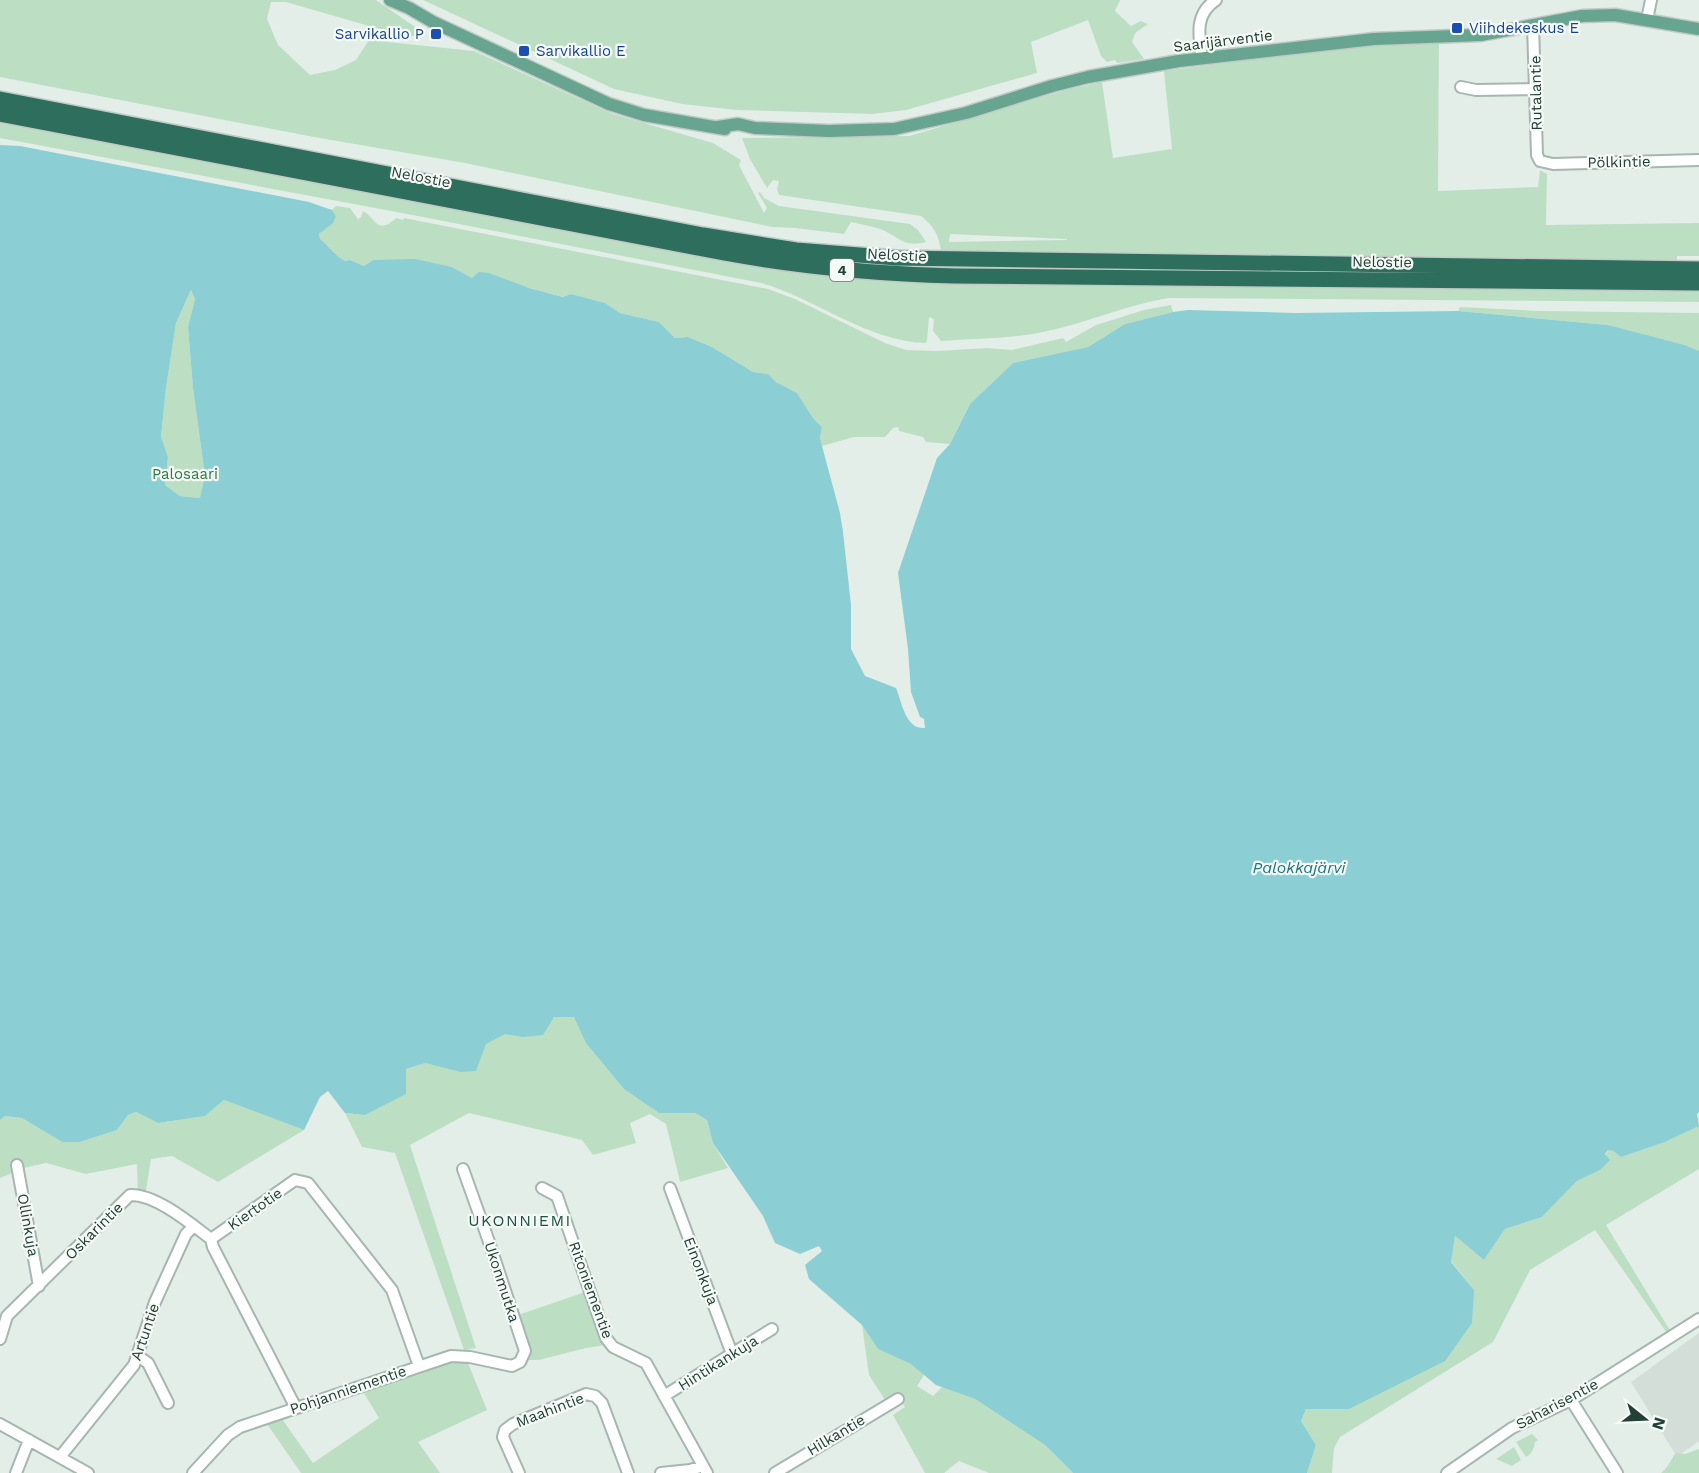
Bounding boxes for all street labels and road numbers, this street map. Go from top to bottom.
street label: Saarijärventie [1172,26,1274,56]
street label: Rutalantie [1526,55,1546,131]
street label: Pölkintie [1587,152,1651,172]
street label: Nelostie [390,162,452,192]
street label: Nelostie [867,244,927,266]
street label: Nelostie [1352,252,1412,272]
road number: 4 [830,259,854,281]
street label: Kiertotie [224,1184,286,1234]
street label: Ollinkuja [14,1192,43,1259]
street label: Oskarintie [61,1198,127,1264]
street label: Einonkuja [680,1234,722,1308]
street label: Ukonmutka [481,1239,524,1325]
street label: Ritoniementie [565,1239,617,1341]
street label: Artuntie [127,1301,163,1363]
street label: Hintikankuja [675,1331,762,1395]
street label: Pohjanniementie [287,1362,409,1418]
street label: Saharisentie [1513,1375,1601,1433]
street label: Maahintie [514,1389,586,1431]
street label: Hilkantie [804,1411,868,1459]

